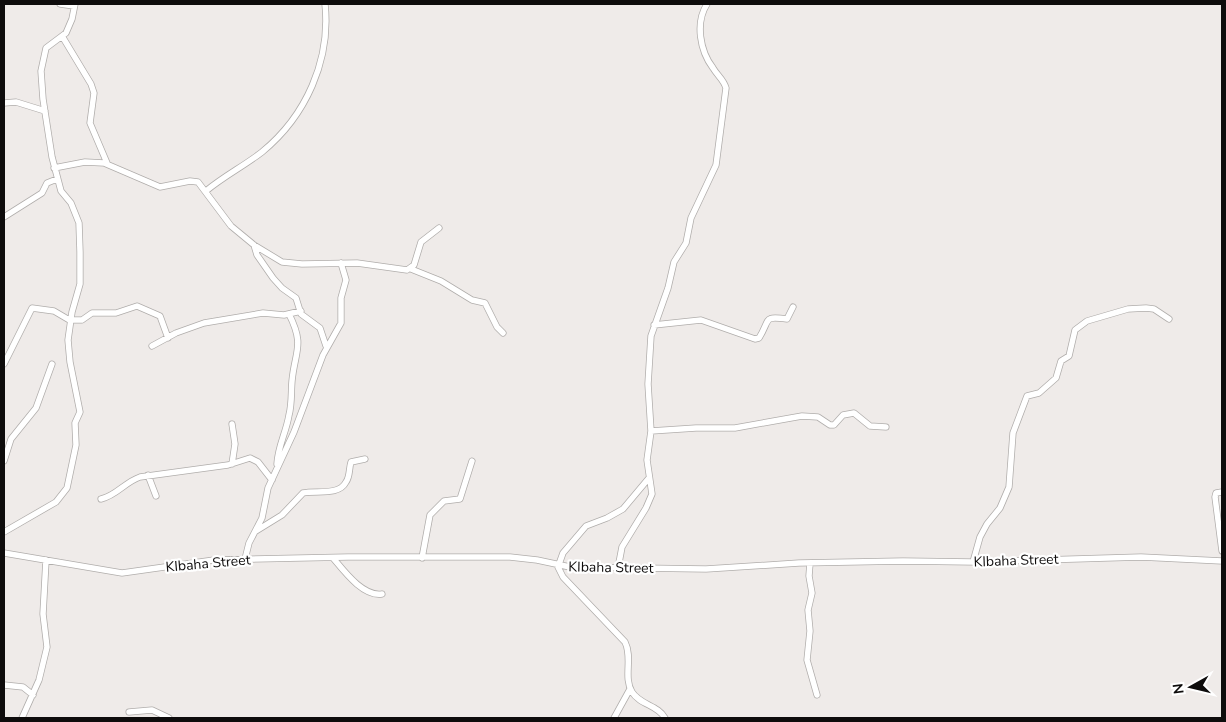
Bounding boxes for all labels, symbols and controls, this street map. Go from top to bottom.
street label: KIbaha Street [165,550,251,577]
street label: KIbaha Street [973,550,1059,571]
street label: KIbaha Street [568,557,654,578]
north arrow [1166,662,1216,712]
text: N [1168,682,1189,695]

